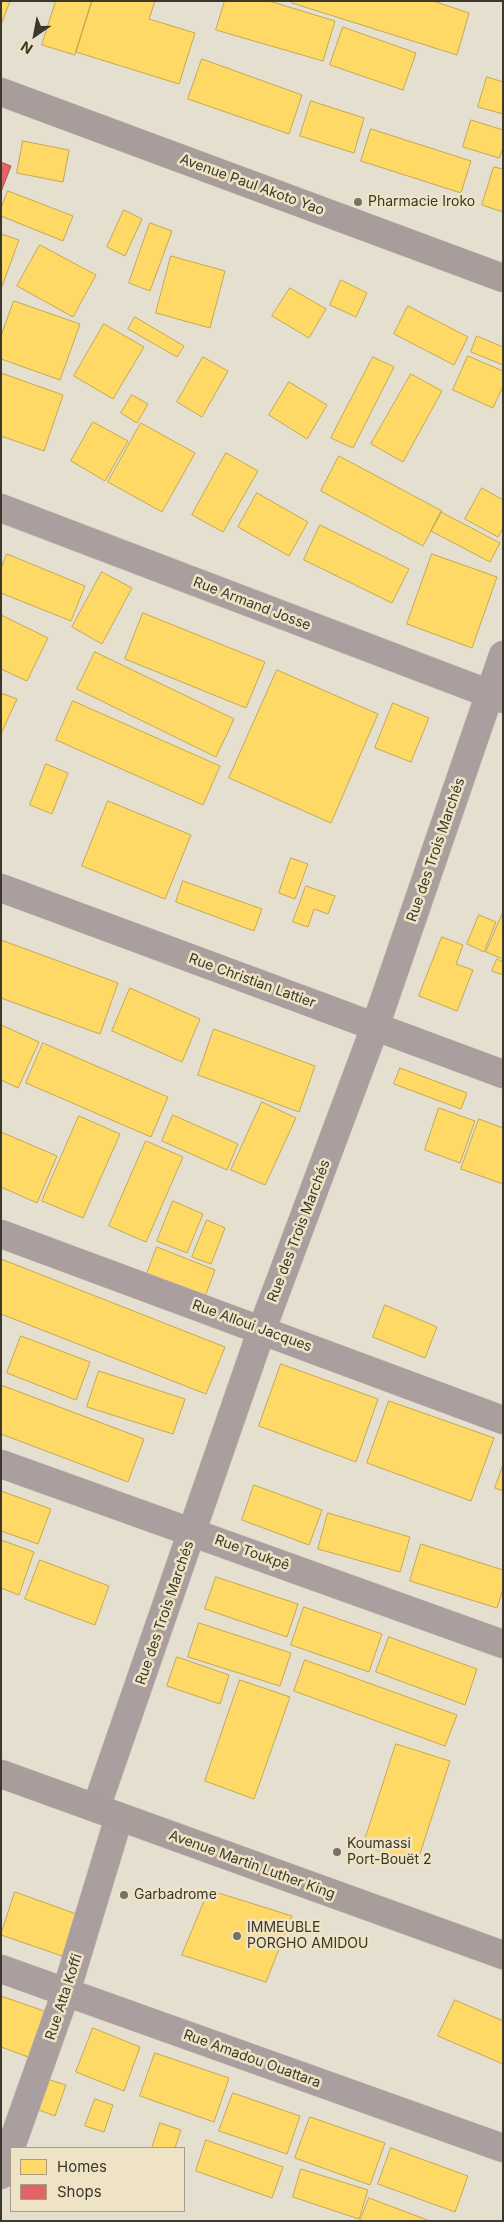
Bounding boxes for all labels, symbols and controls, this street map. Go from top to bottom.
north arrow [10,10,60,60]
text: N [17,38,36,58]
street label: Avenue Paul Akoto Yao [177,151,327,219]
place label: Pharmacie Iroko [368,194,475,210]
marker: Pharmacie Iroko [352,196,364,208]
street label: Rue Armand Josse [191,574,313,634]
street label: Rue des Trois Marchés [403,776,469,924]
street label: Rue Christian Lattier [186,950,318,1012]
street label: Rue des Trois Marchés [264,1157,334,1305]
street label: Rue Alloui Jacques [190,1297,314,1355]
street label: Rue Toukpê [212,1532,292,1574]
street label: Rue des Trois Marchés [132,1539,198,1687]
street label: Avenue Martin Luther King [167,1827,337,1903]
place label: Koumassi Port-Bouët 2 [347,1836,432,1868]
marker: Koumassi Port-Bouët 2 [331,1846,343,1858]
place label: Garbadrome [134,1887,217,1903]
marker: Garbadrome [118,1889,130,1901]
place label: IMMEUBLE PORGHO AMIDOU [247,1920,368,1952]
marker: IMMEUBLE PORGHO AMIDOU [231,1930,243,1942]
street label: Rue Atta Koffi [42,1952,86,2042]
street label: Rue Amadou Ouattara [181,2026,323,2092]
legend [10,2147,185,2212]
text: Homes [57,2157,107,2176]
text: Shops [57,2182,102,2201]

